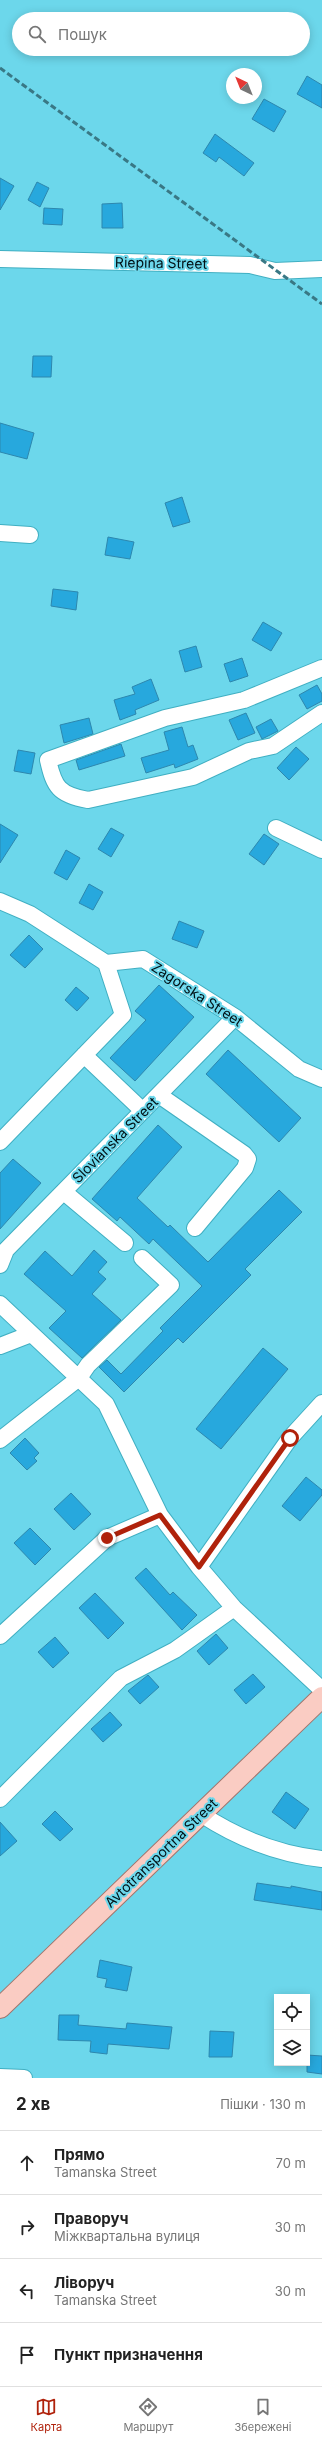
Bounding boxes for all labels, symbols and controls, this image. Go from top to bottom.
search box [12,12,310,56]
icon: search [26,23,48,45]
text: Пошук [58,25,107,44]
north arrow [226,68,262,104]
street label: Riepina Street [115,253,208,272]
street label: Zagorska Street [148,958,246,1030]
street label: Slovianska Street [68,1093,161,1186]
route start [281,1429,299,1447]
route end [98,1529,116,1547]
street label: Avtotransportna Street [101,1794,221,1911]
map controls [274,1994,310,2066]
button: locate [274,1994,310,2030]
button: layers [274,2030,310,2066]
text: 2 хв [16,2094,50,2114]
text: Пішки · 130 m [220,2096,306,2112]
text: Прямо [54,2145,105,2164]
icon: ahead [16,2152,38,2174]
text: 70 m [276,2155,306,2171]
text: Tamanska Street [54,2164,157,2180]
text: Праворуч [54,2209,128,2228]
icon: right [16,2216,38,2238]
text: 30 m [275,2219,306,2235]
text: Міжквартальна вулиця [54,2228,200,2244]
text: Ліворуч [54,2273,114,2292]
icon: left [16,2280,38,2302]
text: 30 m [275,2283,306,2299]
text: Tamanska Street [54,2292,157,2308]
icon: arrive [16,2344,38,2366]
text: Пункт призначення [54,2345,203,2364]
tab: Карта [31,2396,62,2434]
tab: Маршрут [123,2396,173,2434]
tab: Збережені [235,2396,291,2434]

